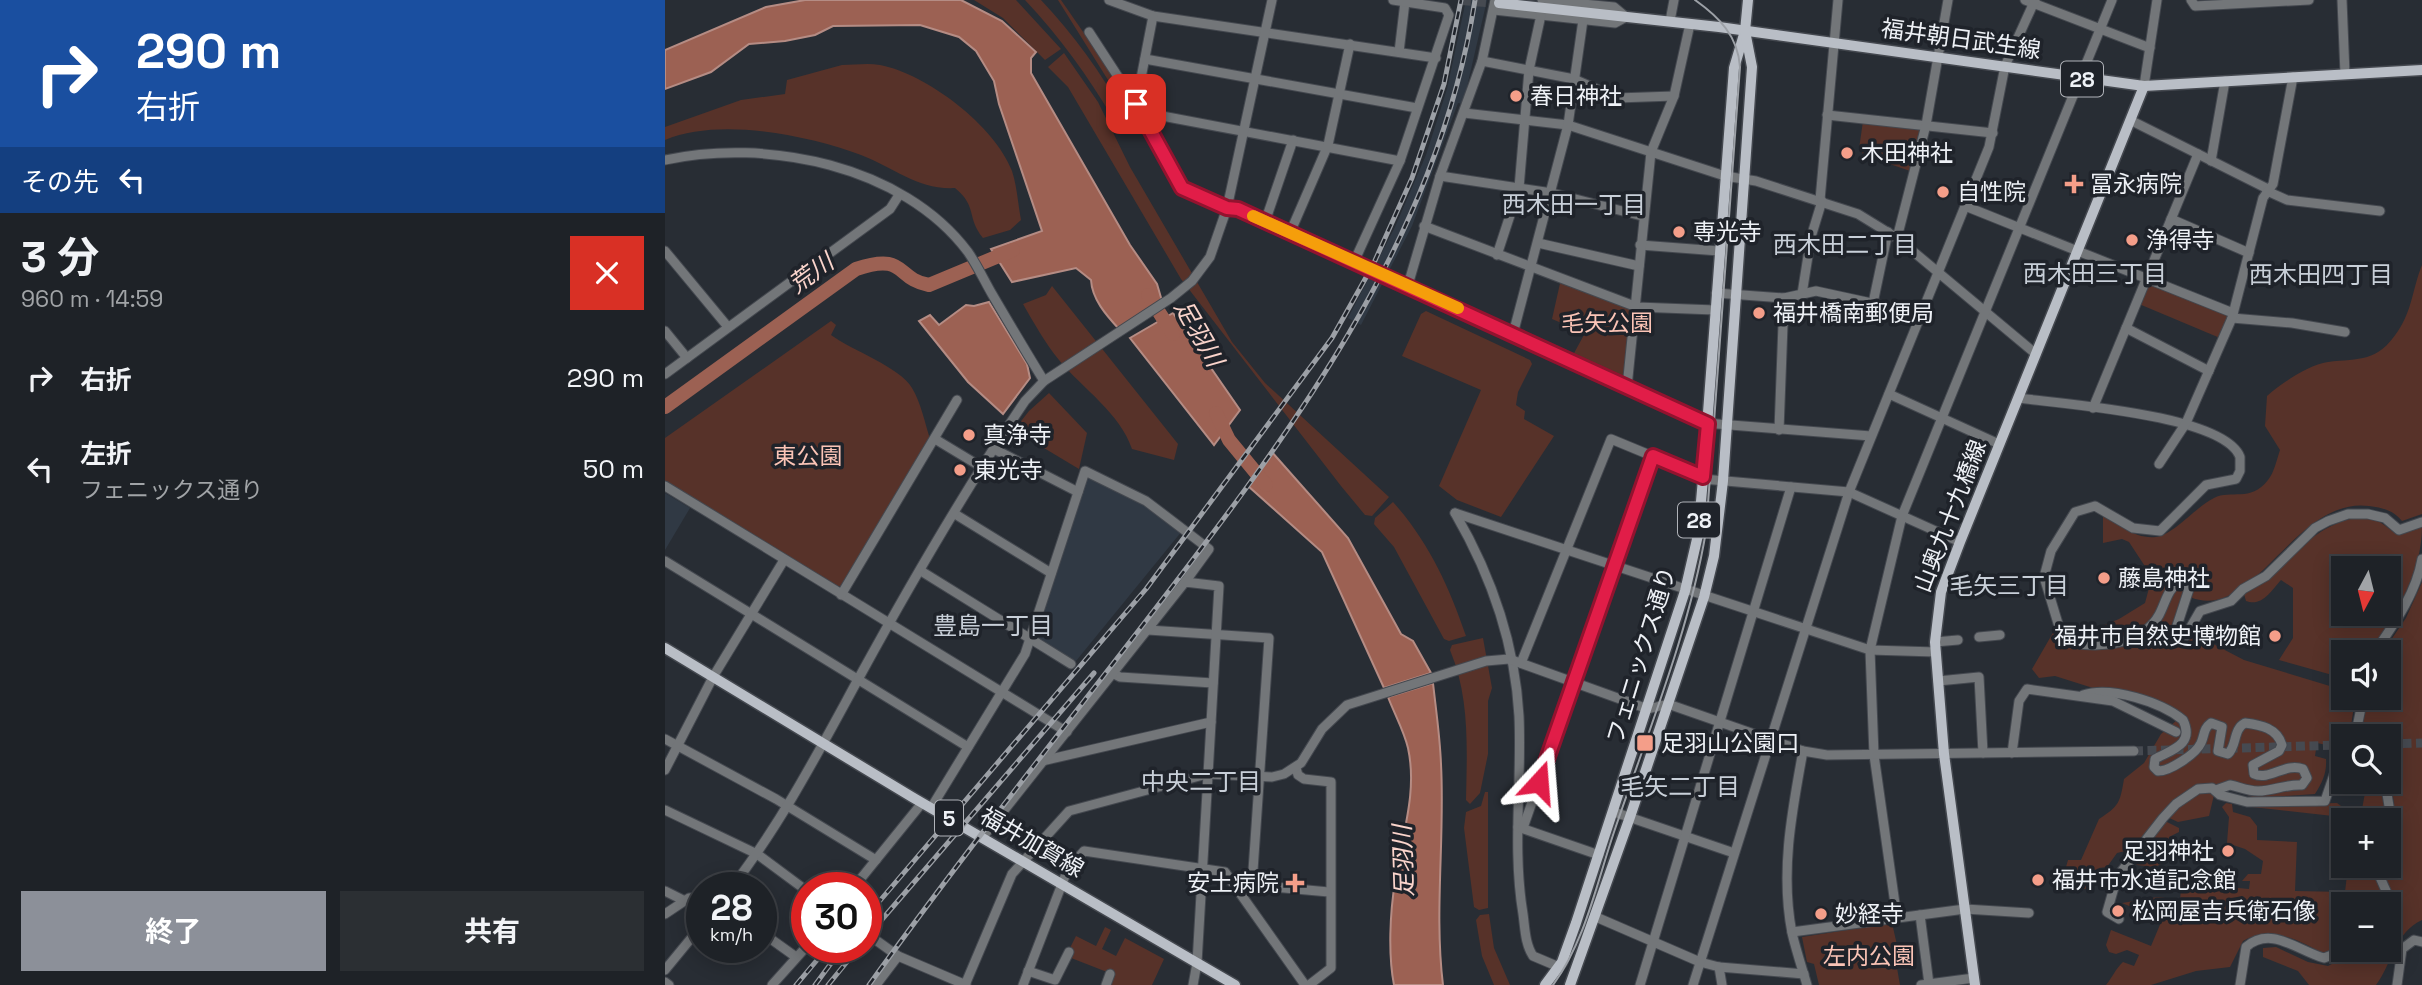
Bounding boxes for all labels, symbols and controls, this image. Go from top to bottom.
street label: 福井朝日武生線 [1879,13,2043,65]
text: 290 m [136,20,281,82]
icon: right [21,28,112,119]
road number: 28 [2061,62,2103,96]
pin [1106,74,1166,134]
place label: 春日神社 [1530,81,1622,111]
icon: arrive [1117,85,1155,123]
text: 右折 [136,87,200,127]
marker: 春日神社 [1508,88,1524,104]
place label: 木田神社 [1861,138,1953,168]
marker: 木田神社 [1839,145,1855,161]
icon: left [113,161,151,199]
text: その先 [21,165,99,199]
place label: 冨永病院 [2090,169,2182,199]
marker: 冨永病院 [2064,174,2084,194]
place label: 自性院 [1957,177,2026,207]
marker: 自性院 [1935,184,1951,200]
district label: 西木田一丁目 [1502,189,1646,220]
place label: 専光寺 [1693,217,1762,247]
marker: 専光寺 [1671,224,1687,240]
place label: 浄得寺 [2146,225,2215,255]
district label: 西木田二丁目 [1773,229,1917,260]
text: 3 分 [21,231,99,284]
marker: 浄得寺 [2124,232,2140,248]
button: close [570,236,644,310]
water label: 荒川 [782,245,842,300]
district label: 西木田三丁目 [2023,258,2167,289]
district label: 西木田四丁目 [2249,259,2393,290]
text: 960 m · 14:59 [21,284,163,314]
water label: 足羽川 [1168,294,1232,375]
place label: 福井橋南郵便局 [1773,298,1934,328]
marker: 福井橋南郵便局 [1751,305,1767,321]
park label: 毛矢公園 [1561,308,1653,338]
icon: right [21,359,59,397]
text: 290 m [567,361,644,395]
text: 右折 [80,363,132,397]
place label: 真浄寺 [983,420,1052,450]
marker: 真浄寺 [961,427,977,443]
street label: 山奥九十九橋線 [1907,435,1993,597]
text: 左折 [80,437,132,471]
park label: 東公園 [774,441,843,471]
icon: left [21,450,59,488]
text: 50 m [583,452,644,486]
place label: 東光寺 [974,455,1043,485]
marker: 東光寺 [952,462,968,478]
text: フェニックス通り [80,475,263,505]
road number: 28 [1678,503,1720,538]
north arrow [2331,556,2401,626]
map controls [2331,556,2401,962]
street label: フェニックス通り [1600,563,1682,747]
place label: 藤島神社 [2118,563,2210,593]
district label: 毛矢三丁目 [1949,570,2069,601]
marker: 藤島神社 [2096,570,2112,586]
district label: 豊島一丁目 [933,610,1053,641]
place label: 福井市自然史博物館 [2054,621,2261,651]
marker: 福井市自然史博物館 [2267,628,2283,644]
button: sound [2331,640,2401,710]
button: search [2331,724,2401,794]
place label: 足羽山公園口 [1661,728,1799,758]
marker: 足羽山公園口 [1635,733,1655,753]
position arrow [1502,745,1576,819]
district label: 中央二丁目 [1141,766,1261,797]
district label: 毛矢二丁目 [1620,771,1740,802]
road number: 5 [935,800,963,836]
street label: 福井加賀線 [975,800,1089,884]
button: + [2331,808,2401,878]
water label: 足羽川 [1386,821,1420,898]
place label: 足羽神社 [2122,836,2214,866]
marker: 足羽神社 [2220,843,2236,859]
place label: 福井市水道記念館 [2052,865,2236,895]
place label: 安土病院 [1187,868,1279,898]
speed limit sign: 30 [791,872,882,963]
marker: 福井市水道記念館 [2030,872,2046,888]
marker: 安土病院 [1285,873,1305,893]
text: 28 [711,886,752,930]
button: 終了 [21,891,326,971]
button: 共有 [340,891,644,971]
button: − [2331,892,2401,962]
place label: 松岡屋吉兵衛石像 [2132,896,2316,926]
place label: 妙経寺 [1835,899,1904,929]
marker: 松岡屋吉兵衛石像 [2110,903,2126,919]
marker: 妙経寺 [1813,906,1829,922]
text: km/h [710,923,753,946]
park label: 左内公園 [1823,941,1915,971]

